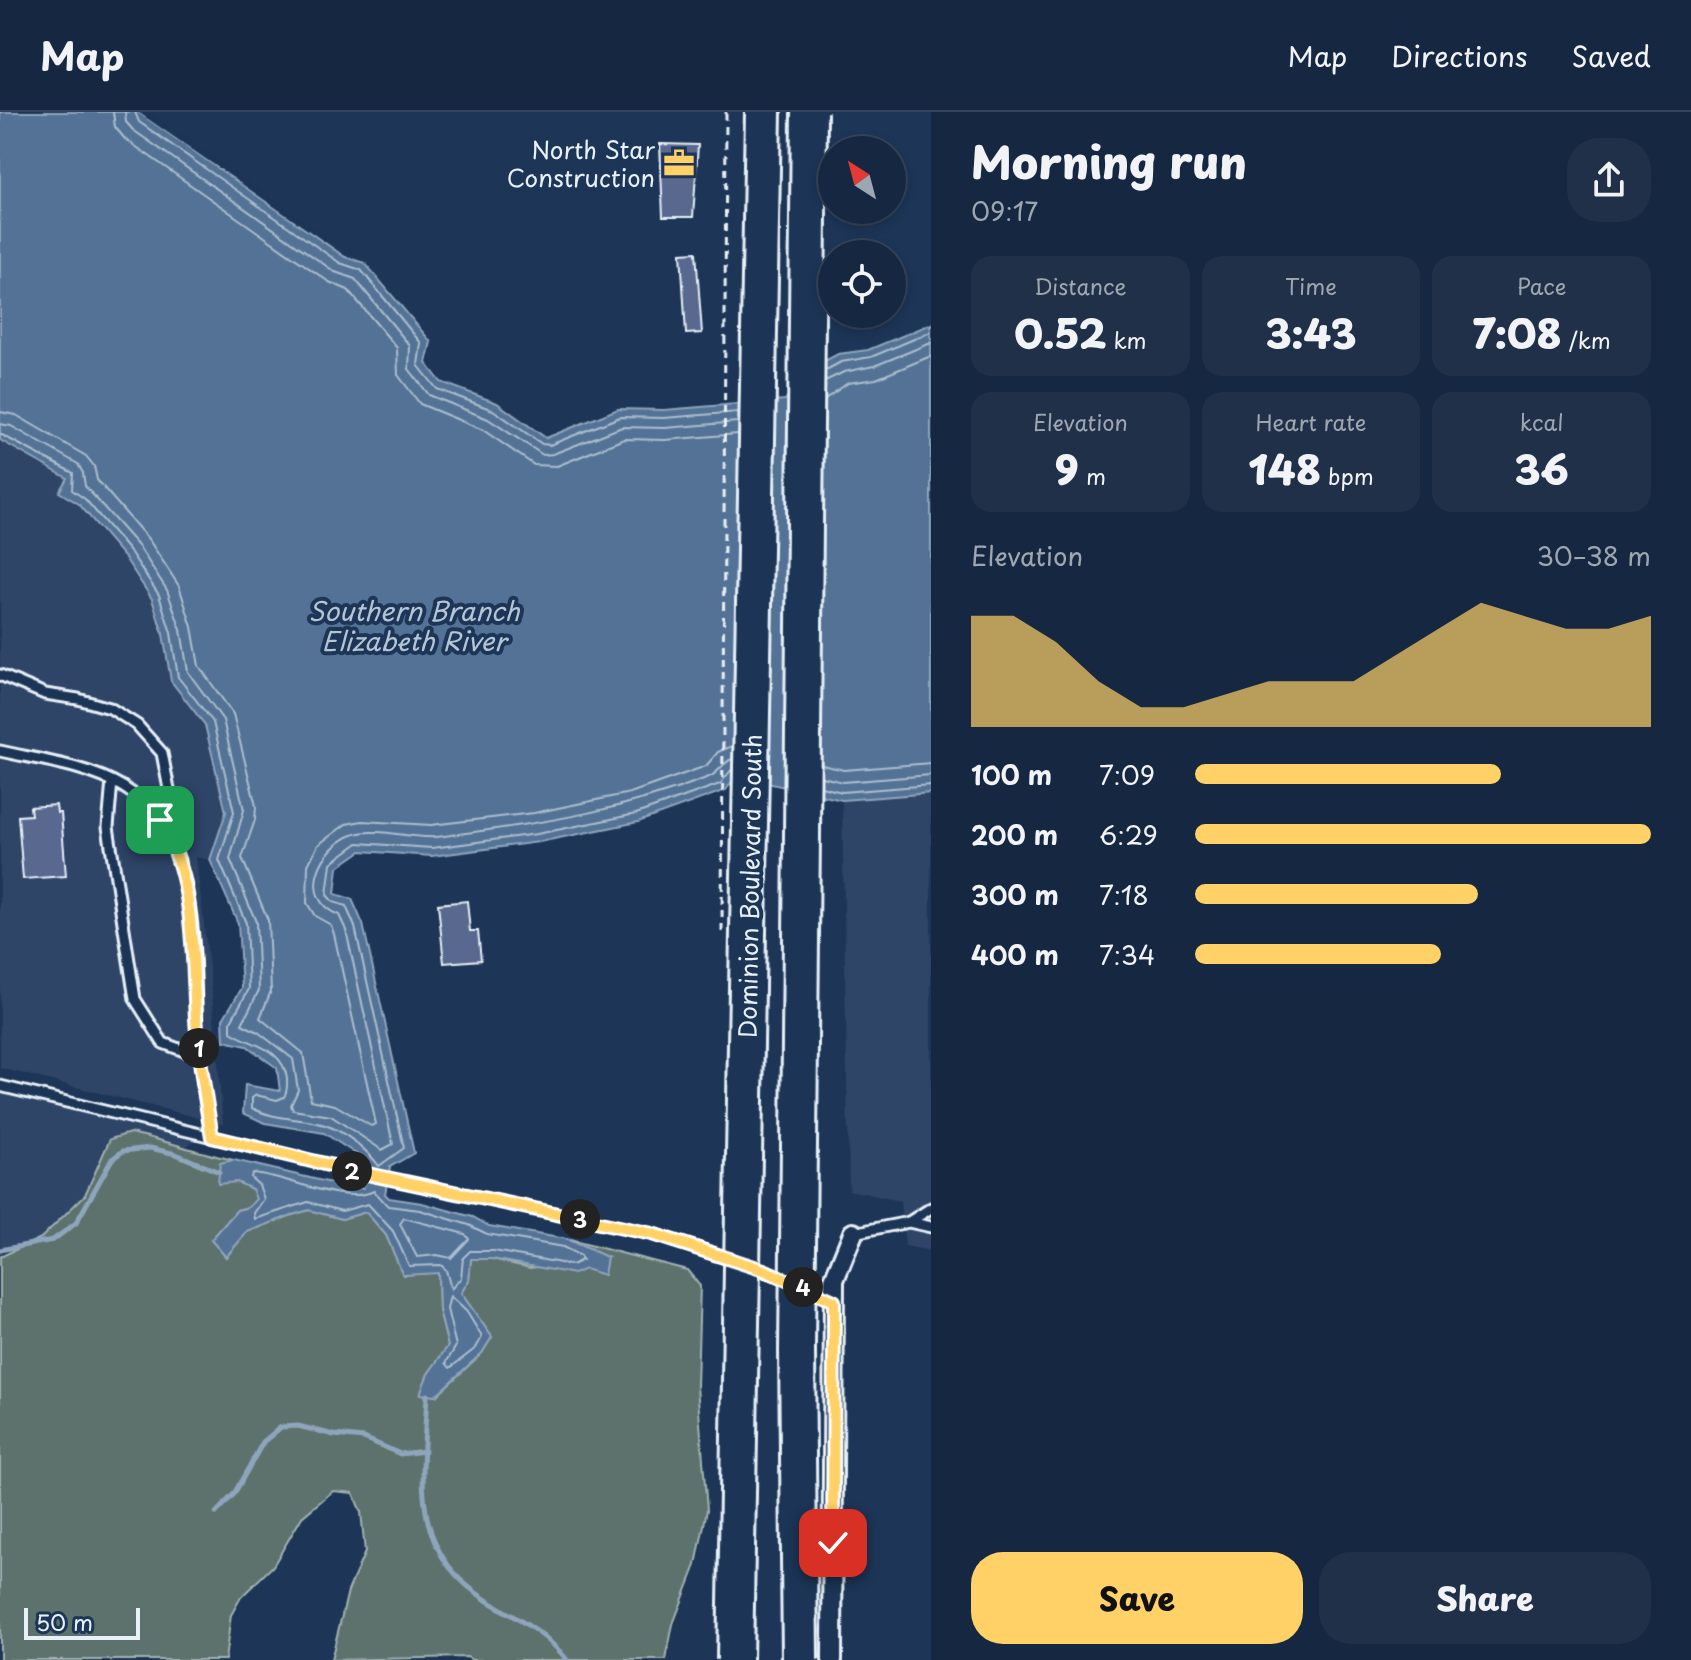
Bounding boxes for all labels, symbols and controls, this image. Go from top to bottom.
text: Map [40,27,124,84]
text: Map [1288,34,1347,77]
text: Directions [1391,34,1528,77]
text: Saved [1572,34,1651,77]
text: Morning run [971,128,1247,194]
place label: North Star Construction [507,131,655,195]
north arrow [818,136,906,224]
map controls [818,136,906,328]
button: share [1567,138,1651,222]
office icon: North Star Construction [662,146,696,180]
text: 09:17 [971,191,1038,230]
button: locate [818,240,906,328]
text: Distance [1034,269,1126,302]
text: Time [1285,269,1337,302]
text: Pace [1517,269,1566,302]
text: 0.52 [1014,302,1106,363]
text: 3:43 [1265,302,1357,363]
text: 7:08 [1472,302,1562,363]
text: km [1106,323,1147,356]
text: /km [1562,323,1611,356]
text: Elevation [1033,405,1128,438]
text: Heart rate [1255,405,1367,438]
text: kcal [1520,405,1564,438]
text: 9 [1055,438,1079,499]
text: 148 [1248,438,1321,499]
text: 36 [1515,438,1569,499]
text: m [1079,459,1106,492]
text: bpm [1321,459,1374,492]
text: Elevation [971,536,1083,575]
text: 30–38 m [1537,536,1651,575]
water label: Southern Branch Elizabeth River [308,591,520,660]
street label: Dominion Boulevard South [728,734,770,1038]
text: 100 m [971,755,1052,794]
text: 7:09 [1099,755,1155,794]
pin [126,786,194,854]
icon: arrive [138,798,182,842]
text: 200 m [971,815,1058,854]
text: 6:29 [1099,815,1158,854]
text: 300 m [971,875,1059,914]
text: 7:18 [1099,875,1149,914]
text: 400 m [971,935,1059,974]
text: 7:34 [1099,935,1155,974]
pin: 1 [179,1028,219,1068]
text: 1 [194,1031,204,1064]
pin: 2 [332,1151,372,1191]
text: 2 [344,1154,360,1187]
pin: 3 [560,1199,600,1239]
text: 3 [573,1202,587,1235]
pin: 4 [783,1267,823,1307]
text: 4 [796,1270,810,1303]
pin [799,1509,867,1577]
icon: check [811,1521,855,1565]
button: Save [971,1552,1303,1644]
button: Share [1319,1552,1651,1644]
scale bar [24,1604,140,1640]
text: 50 m [36,1605,93,1638]

